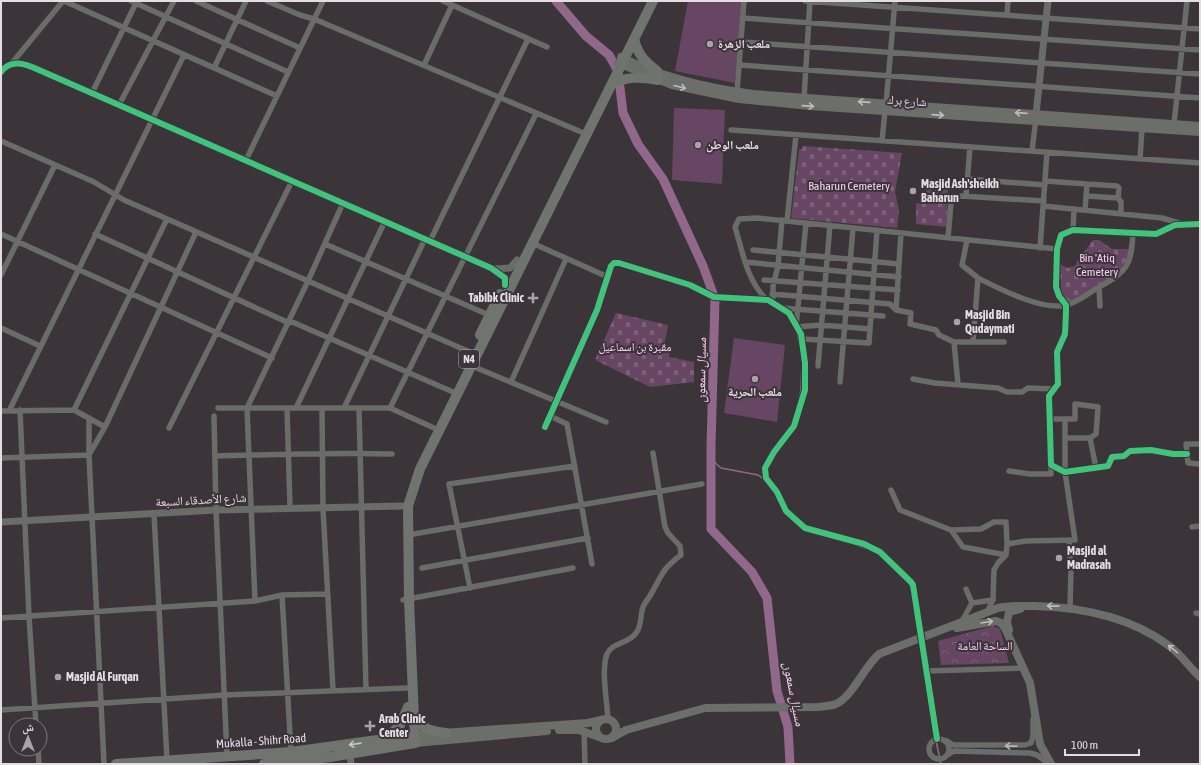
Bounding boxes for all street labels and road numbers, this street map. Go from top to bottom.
street label: شارع برك [887,93,927,110]
road number: N4 [459,350,479,368]
street label: شارع الأصدقاء السبعة [155,491,247,510]
street label: Mukalla - Shihr Road [215,731,307,751]

